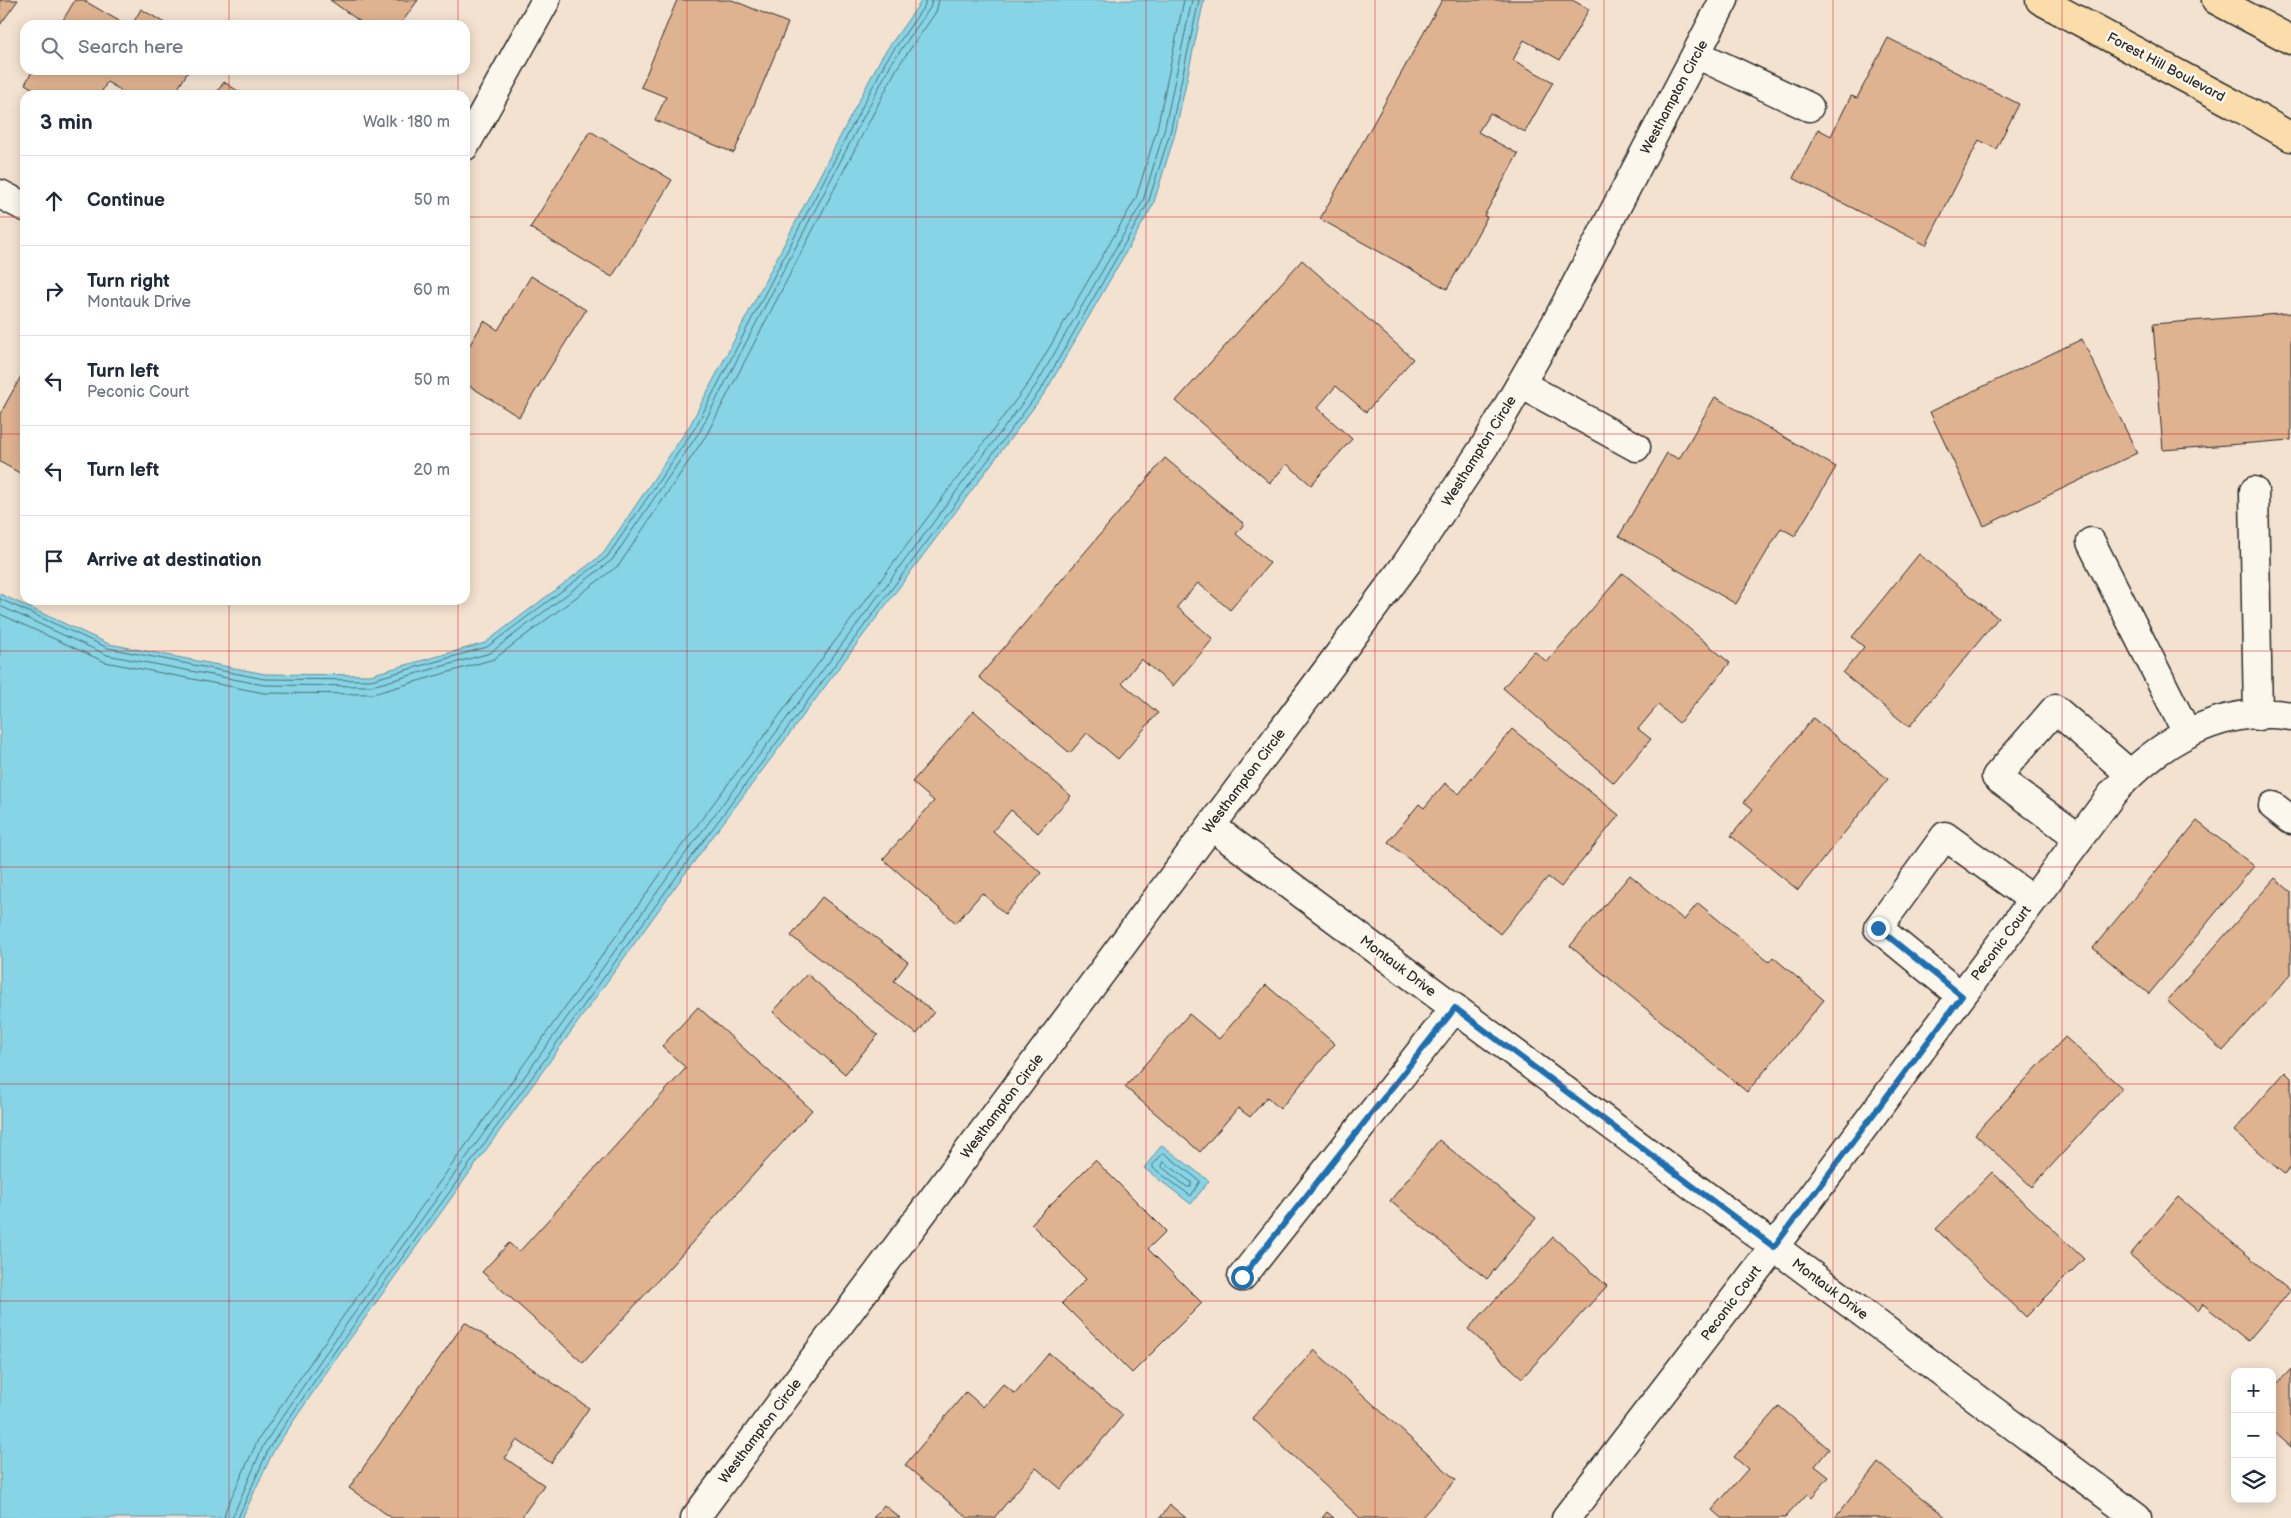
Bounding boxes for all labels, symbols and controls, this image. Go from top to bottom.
search box [20,20,470,75]
street label: Forest Hill Boulevard [2104,29,2228,105]
icon: search [38,34,66,62]
text: Search here [78,36,183,59]
street label: Westhampton Circle [1637,37,1711,157]
text: 3 min [40,110,93,135]
text: Walk · 180 m [363,113,450,132]
icon: ahead [40,187,68,215]
text: Continue [87,189,165,212]
text: 50 m [414,191,450,210]
text: Turn right [87,270,170,293]
icon: right [40,277,68,305]
text: 60 m [413,281,450,300]
text: Montauk Drive [87,293,191,312]
text: Turn left [87,360,159,383]
icon: left [40,367,68,395]
text: 50 m [414,371,450,390]
text: Peconic Court [87,383,189,402]
street label: Westhampton Circle [1438,393,1520,509]
icon: left [40,457,68,485]
text: Turn left [87,459,159,482]
text: 20 m [414,461,450,480]
icon: arrive [40,547,68,575]
text: Arrive at destination [87,549,262,572]
street label: Westhampton Circle [1199,725,1289,837]
street label: Peconic Court [1967,902,2035,984]
route end [1867,917,1890,940]
street label: Montauk Drive [1357,932,1439,1000]
street label: Westhampton Circle [957,1050,1047,1162]
street label: Montauk Drive [1789,1255,1871,1323]
street label: Peconic Court [1697,1262,1765,1344]
route start [1231,1266,1254,1289]
map controls [2231,1368,2276,1503]
button: + [2231,1368,2276,1413]
street label: Westhampton Circle [715,1375,805,1487]
button: − [2231,1413,2276,1458]
button: layers [2231,1458,2276,1503]

